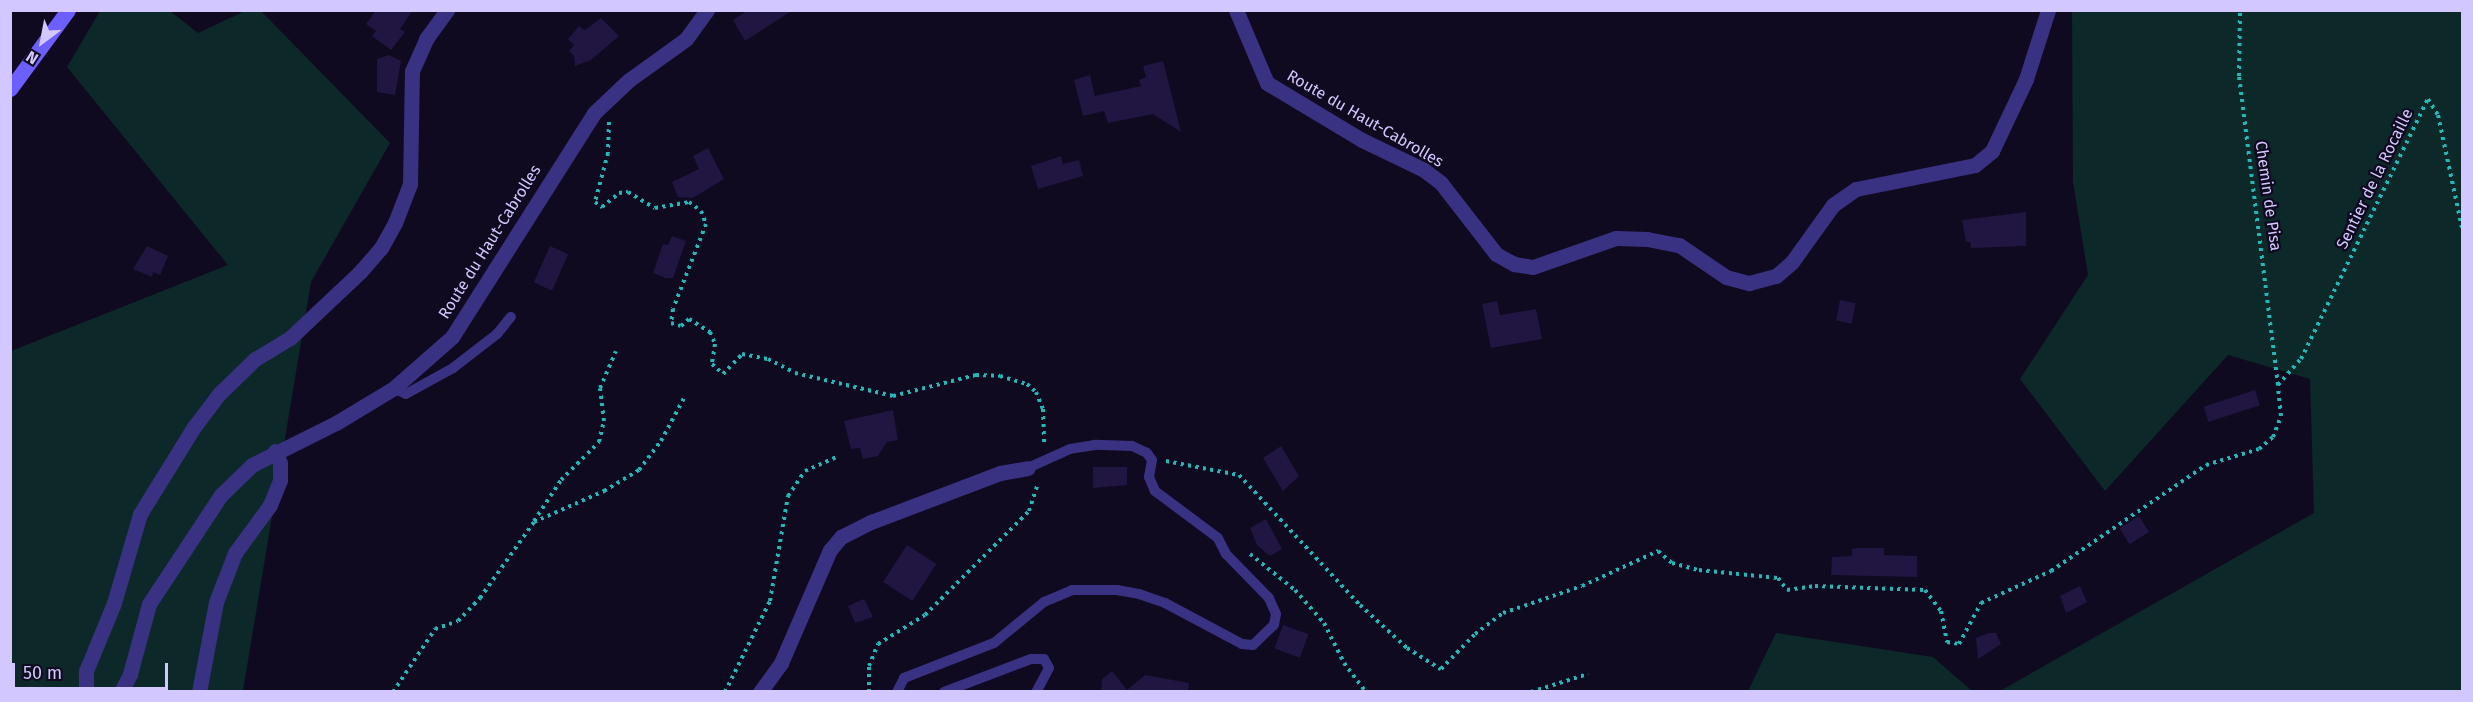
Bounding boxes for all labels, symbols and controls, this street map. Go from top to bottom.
north arrow [12,12,72,72]
text: N [23,47,42,69]
street label: Route du Haut-Cabrolles [1283,66,1447,172]
street label: Sentier de la Rocaille [2333,106,2417,252]
street label: Chemin de Pisa [2251,140,2285,252]
street label: Route du Haut-Cabrolles [435,162,545,322]
scale bar [15,651,171,689]
text: 50 m [23,662,62,684]

